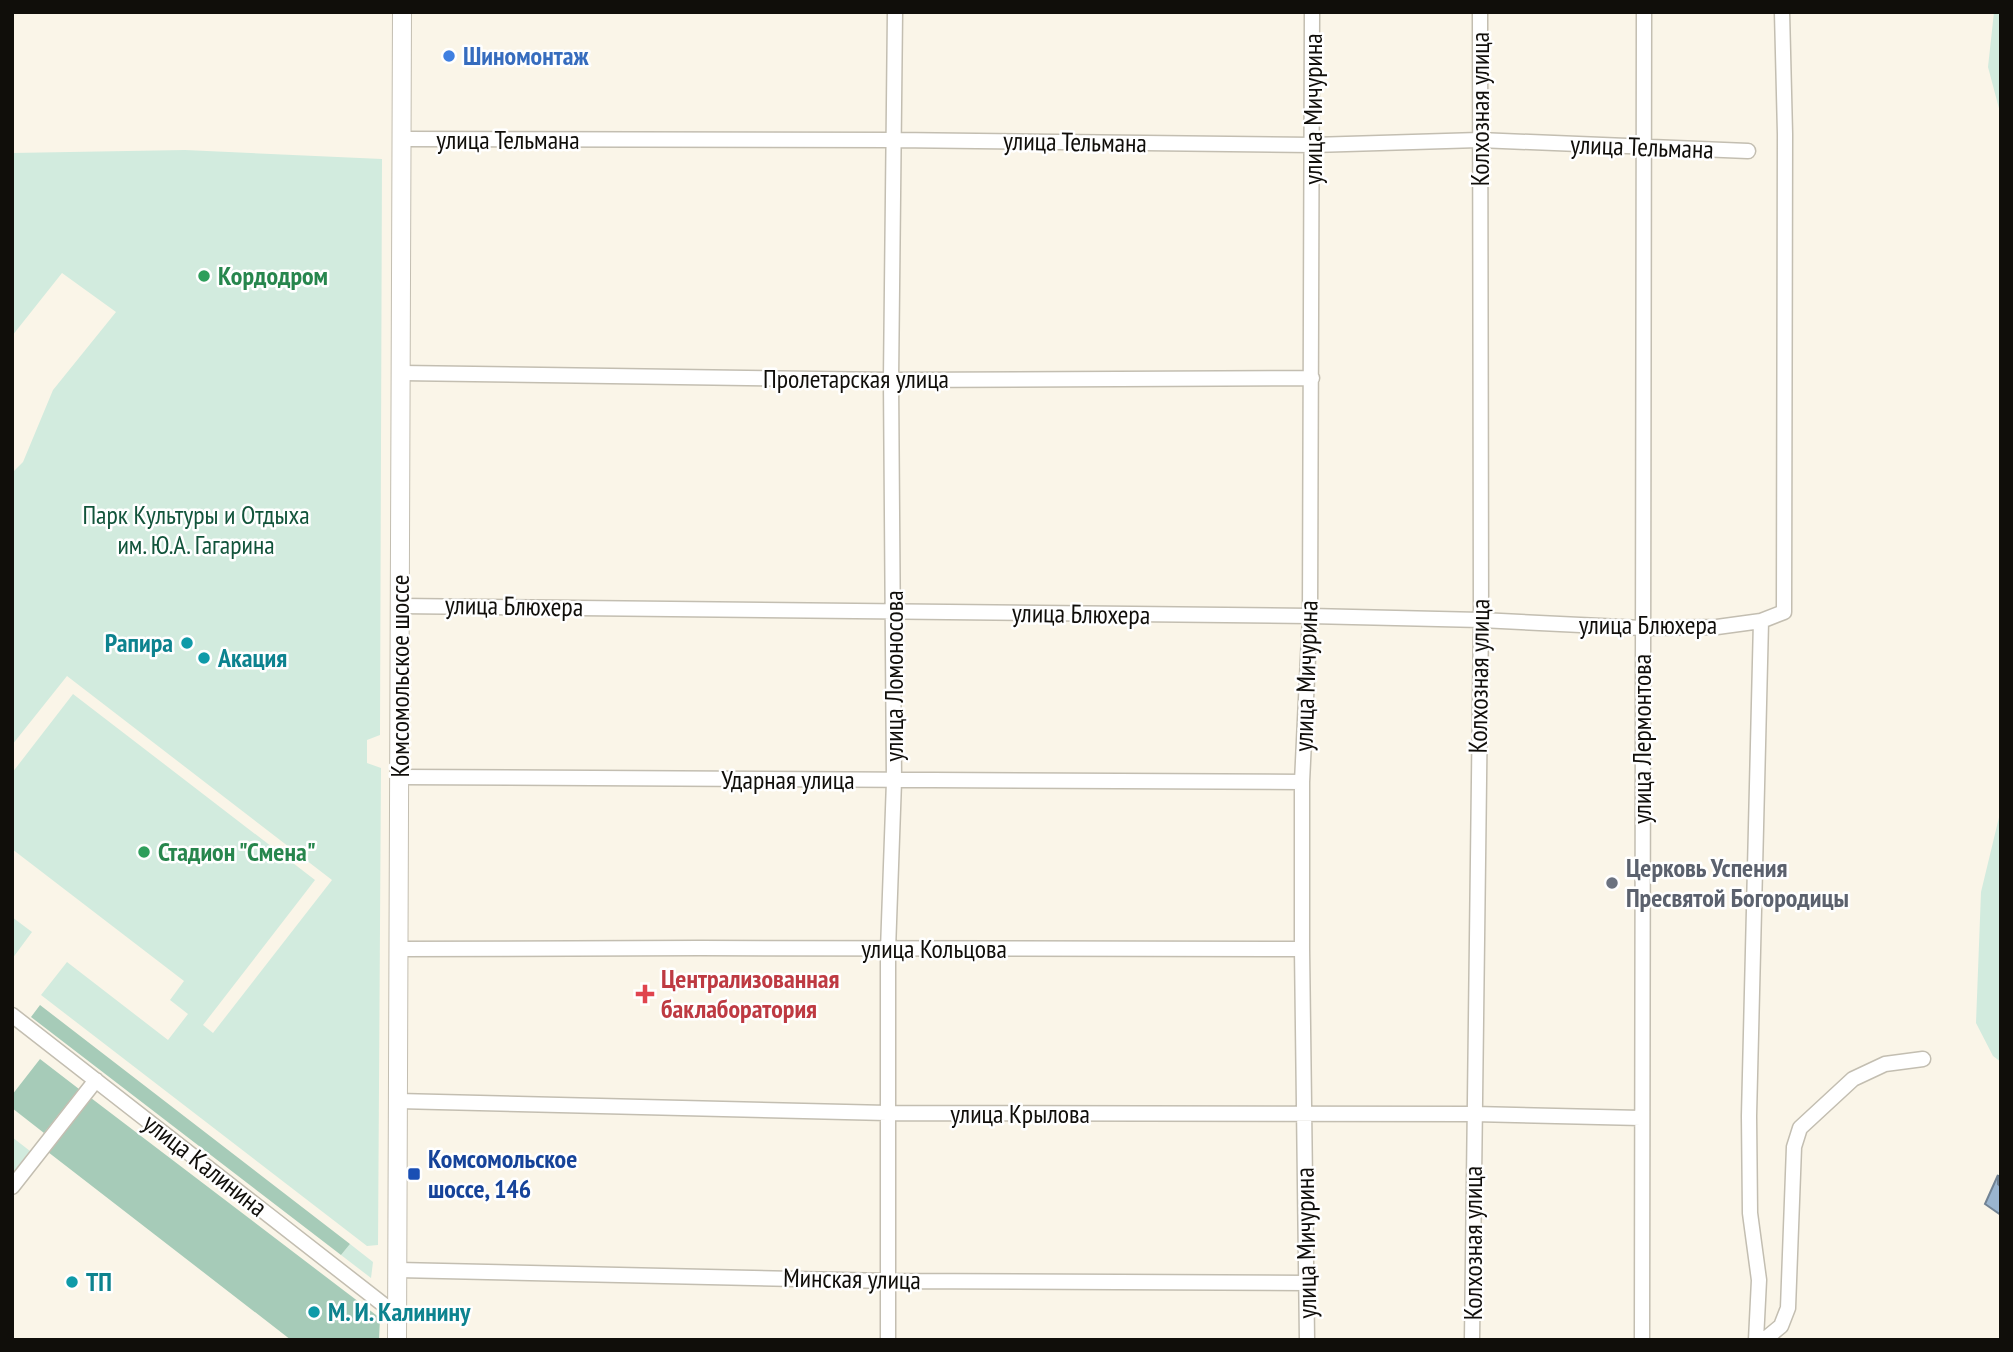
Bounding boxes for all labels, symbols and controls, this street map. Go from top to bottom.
street label: Колхозная улица [1463,32,1496,186]
street label: улица Мичурина [1296,33,1329,185]
place label: Шиномонтаж [463,39,589,72]
marker: Шиномонтаж [441,48,457,64]
street label: улица Тельмана [436,123,580,156]
street label: улица Тельмана [1003,124,1147,159]
street label: улица Тельмана [1570,128,1714,165]
place label: Кордодром [218,259,328,292]
marker: Кордодром [196,268,212,284]
street label: Пролетарская улица [763,362,949,395]
park label: Парк Культуры и Отдыха им. Ю.А. Гагарина [82,498,310,561]
street label: Комсомольское шоссе [383,574,416,778]
street label: улица Блюхера [445,588,584,623]
street label: улица Ломоносова [877,590,910,762]
street label: улица Блюхера [1012,596,1151,631]
street label: Колхозная улица [1461,598,1496,754]
street label: улица Мичурина [1286,600,1325,752]
street label: улица Блюхера [1579,608,1717,641]
place label: Рапира [105,626,173,659]
marker: Рапира [179,635,195,651]
place label: Акация [217,641,287,674]
marker: Акация [196,650,212,666]
street label: улица Лермонтова [1625,654,1658,824]
street label: Ударная улица [721,763,855,796]
place label: Стадион "Смена" [158,835,316,868]
marker: Стадион "Смена" [136,844,152,860]
place label: Церковь Успения Пресвятой Богородицы [1626,851,1849,914]
marker: Церковь Успения Пресвятой Богородицы [1604,875,1620,891]
street label: улица Кольцова [861,932,1007,965]
place label: Централизованная баклаборатория [661,962,839,1025]
marker: Централизованная баклаборатория [635,984,655,1004]
street label: улица Крылова [950,1097,1090,1130]
street label: улица Калинина [137,1106,274,1223]
place label: Комсомольское шоссе, 146 [428,1142,577,1205]
marker: Комсомольское шоссе, 146 [406,1166,422,1182]
street label: Колхозная улица [1456,1166,1489,1320]
street label: улица Мичурина [1288,1167,1323,1319]
street label: Минская улица [783,1261,921,1296]
place label: ТП [86,1265,112,1298]
marker: ТП [64,1274,80,1290]
place label: М. И. Калинину [328,1295,471,1328]
marker: М. И. Калинину [306,1304,322,1320]

